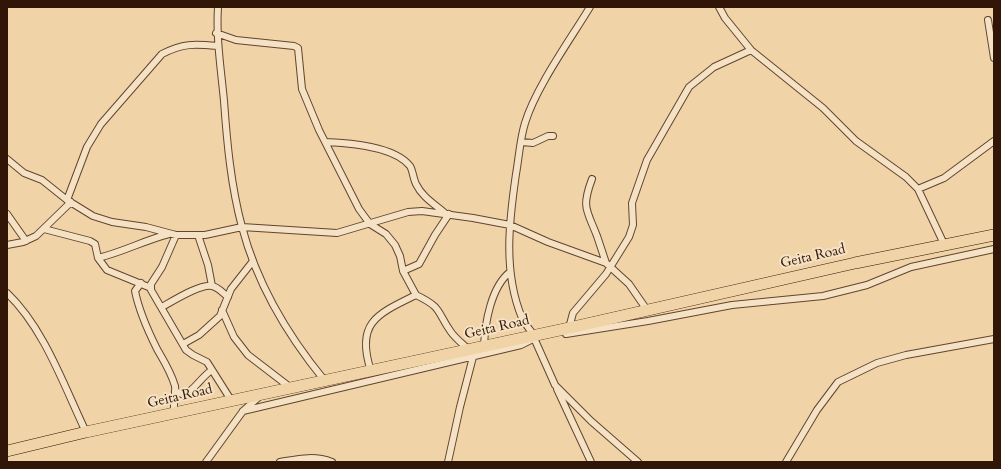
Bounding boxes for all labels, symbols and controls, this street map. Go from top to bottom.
street label: Geita Road [779,241,847,273]
street label: Geita Road [463,312,531,344]
street label: Geita Road [146,381,214,413]

